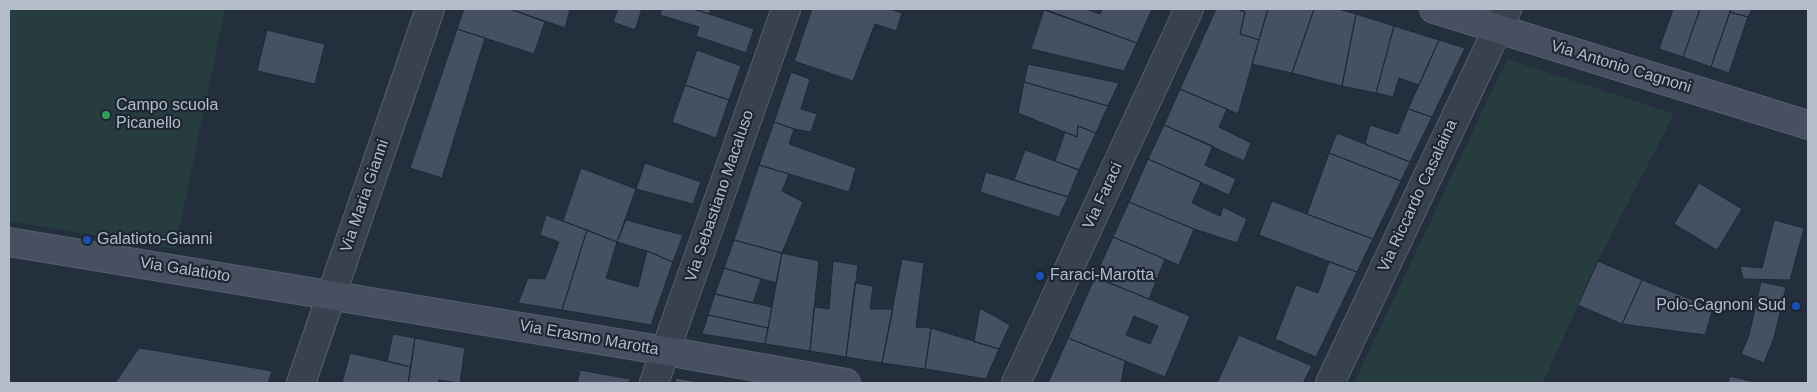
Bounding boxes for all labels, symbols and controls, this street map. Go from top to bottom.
street label: Via Antonio Cagnoni [1549,37,1693,97]
place label: Campo scuola Picanello [116,96,218,134]
street label: Via Sebastiano Macaluso [682,108,758,284]
marker: Campo scuola Picanello [100,109,112,121]
street label: Via Riccardo Casalaina [1374,117,1462,275]
street label: Via Maria Gianni [337,137,393,255]
street label: Via Faraci [1079,159,1127,233]
place label: Galatioto-Gianni [97,230,213,250]
marker: Galatioto-Gianni [81,234,93,246]
street label: Via Galatioto [138,253,232,287]
place label: Faraci-Marotta [1050,266,1154,286]
marker: Faraci-Marotta [1034,270,1046,282]
place label: Polo-Cagnoni Sud [1656,296,1786,316]
marker: Polo-Cagnoni Sud [1790,300,1802,312]
street label: Via Erasmo Marotta [518,316,660,360]

